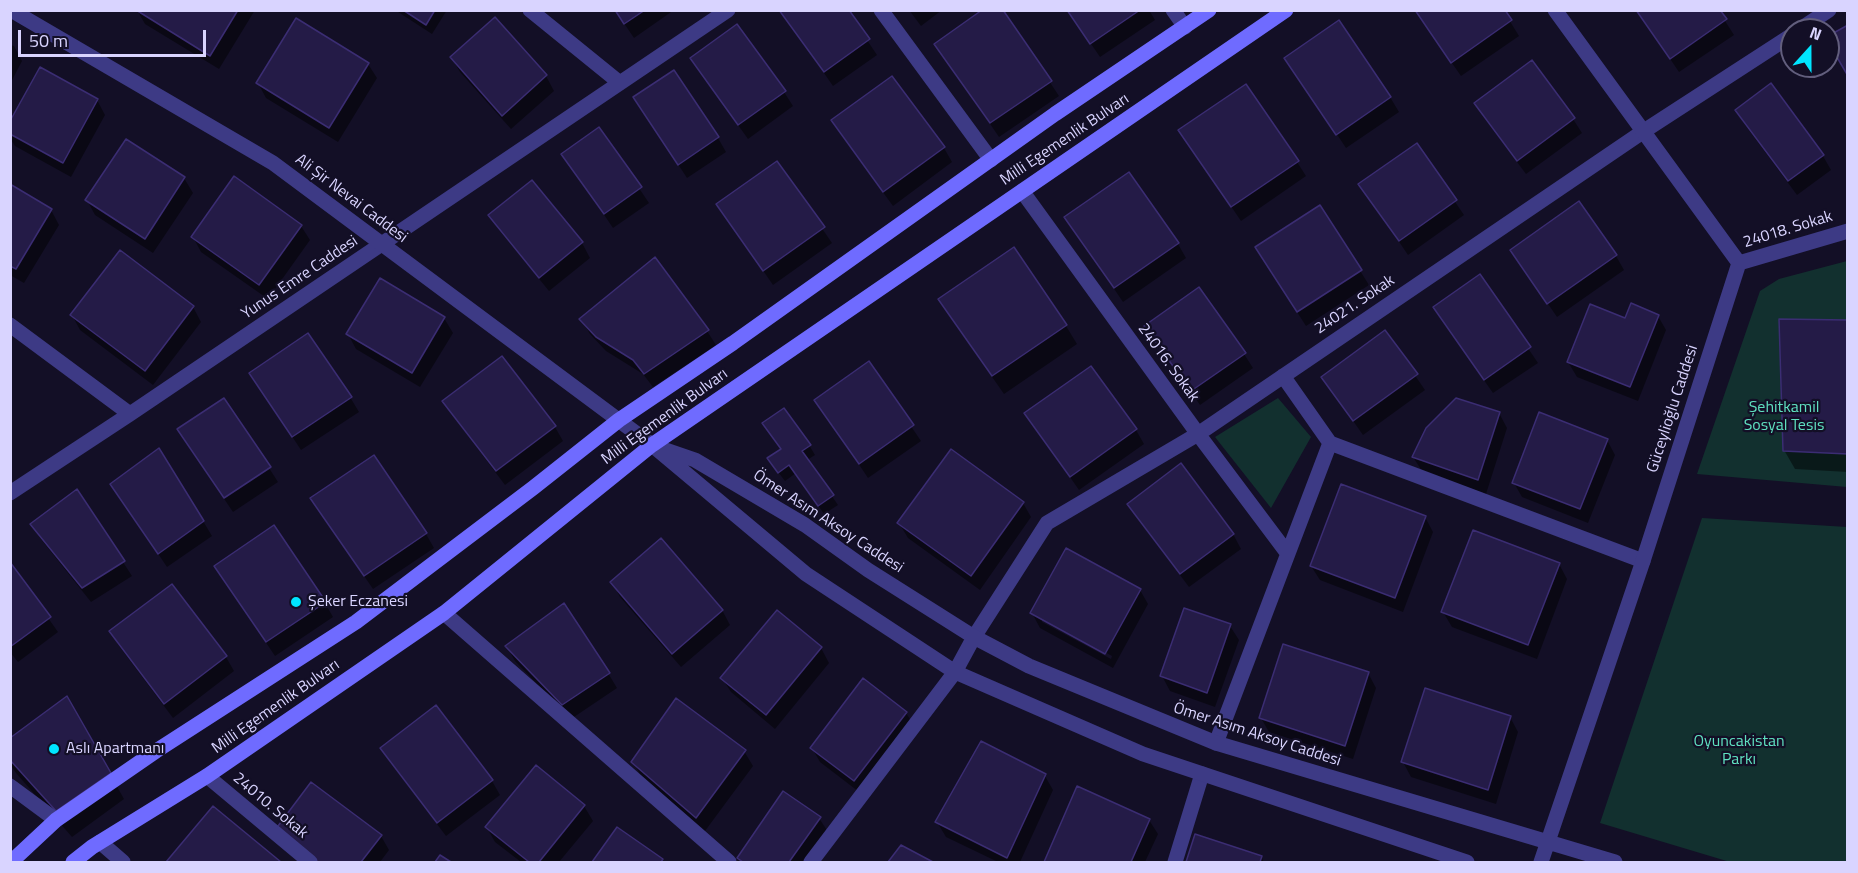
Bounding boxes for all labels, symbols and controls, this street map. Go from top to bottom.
scale bar [21,18,208,56]
north arrow [1780,18,1840,78]
text: N [1806,20,1825,46]
text: 50 m [29,27,68,54]
street label: Milli Egemenlik Bulvarı [997,90,1133,190]
street label: Ali Şir Nevai Caddesi [291,151,411,247]
street label: 24018. Sokak [1741,207,1835,253]
street label: Yunus Emre Caddesi [238,232,362,324]
street label: 24021. Sokak [1311,271,1399,339]
street label: 24016. Sokak [1133,320,1203,406]
street label: Güceylioğlu Caddesi [1643,343,1703,475]
street label: Milli Egemenlik Bulvarı [598,365,732,469]
park label: Şehitkamil Sosyal Tesis [1744,398,1824,436]
street label: Ömer Asım Aksoy Caddesi [749,466,907,578]
place label: Şeker Eczanesi [308,592,408,612]
marker: Şeker Eczanesi [289,595,303,609]
street label: Milli Egemenlik Bulvarı [208,656,344,758]
street label: Ömer Asım Aksoy Caddesi [1171,699,1343,771]
park label: Oyuncakistan Parkı [1693,732,1785,770]
place label: Aslı Apartmanı [66,739,164,759]
marker: Aslı Apartmanı [47,742,61,756]
street label: 24010. Sokak [229,769,311,843]

